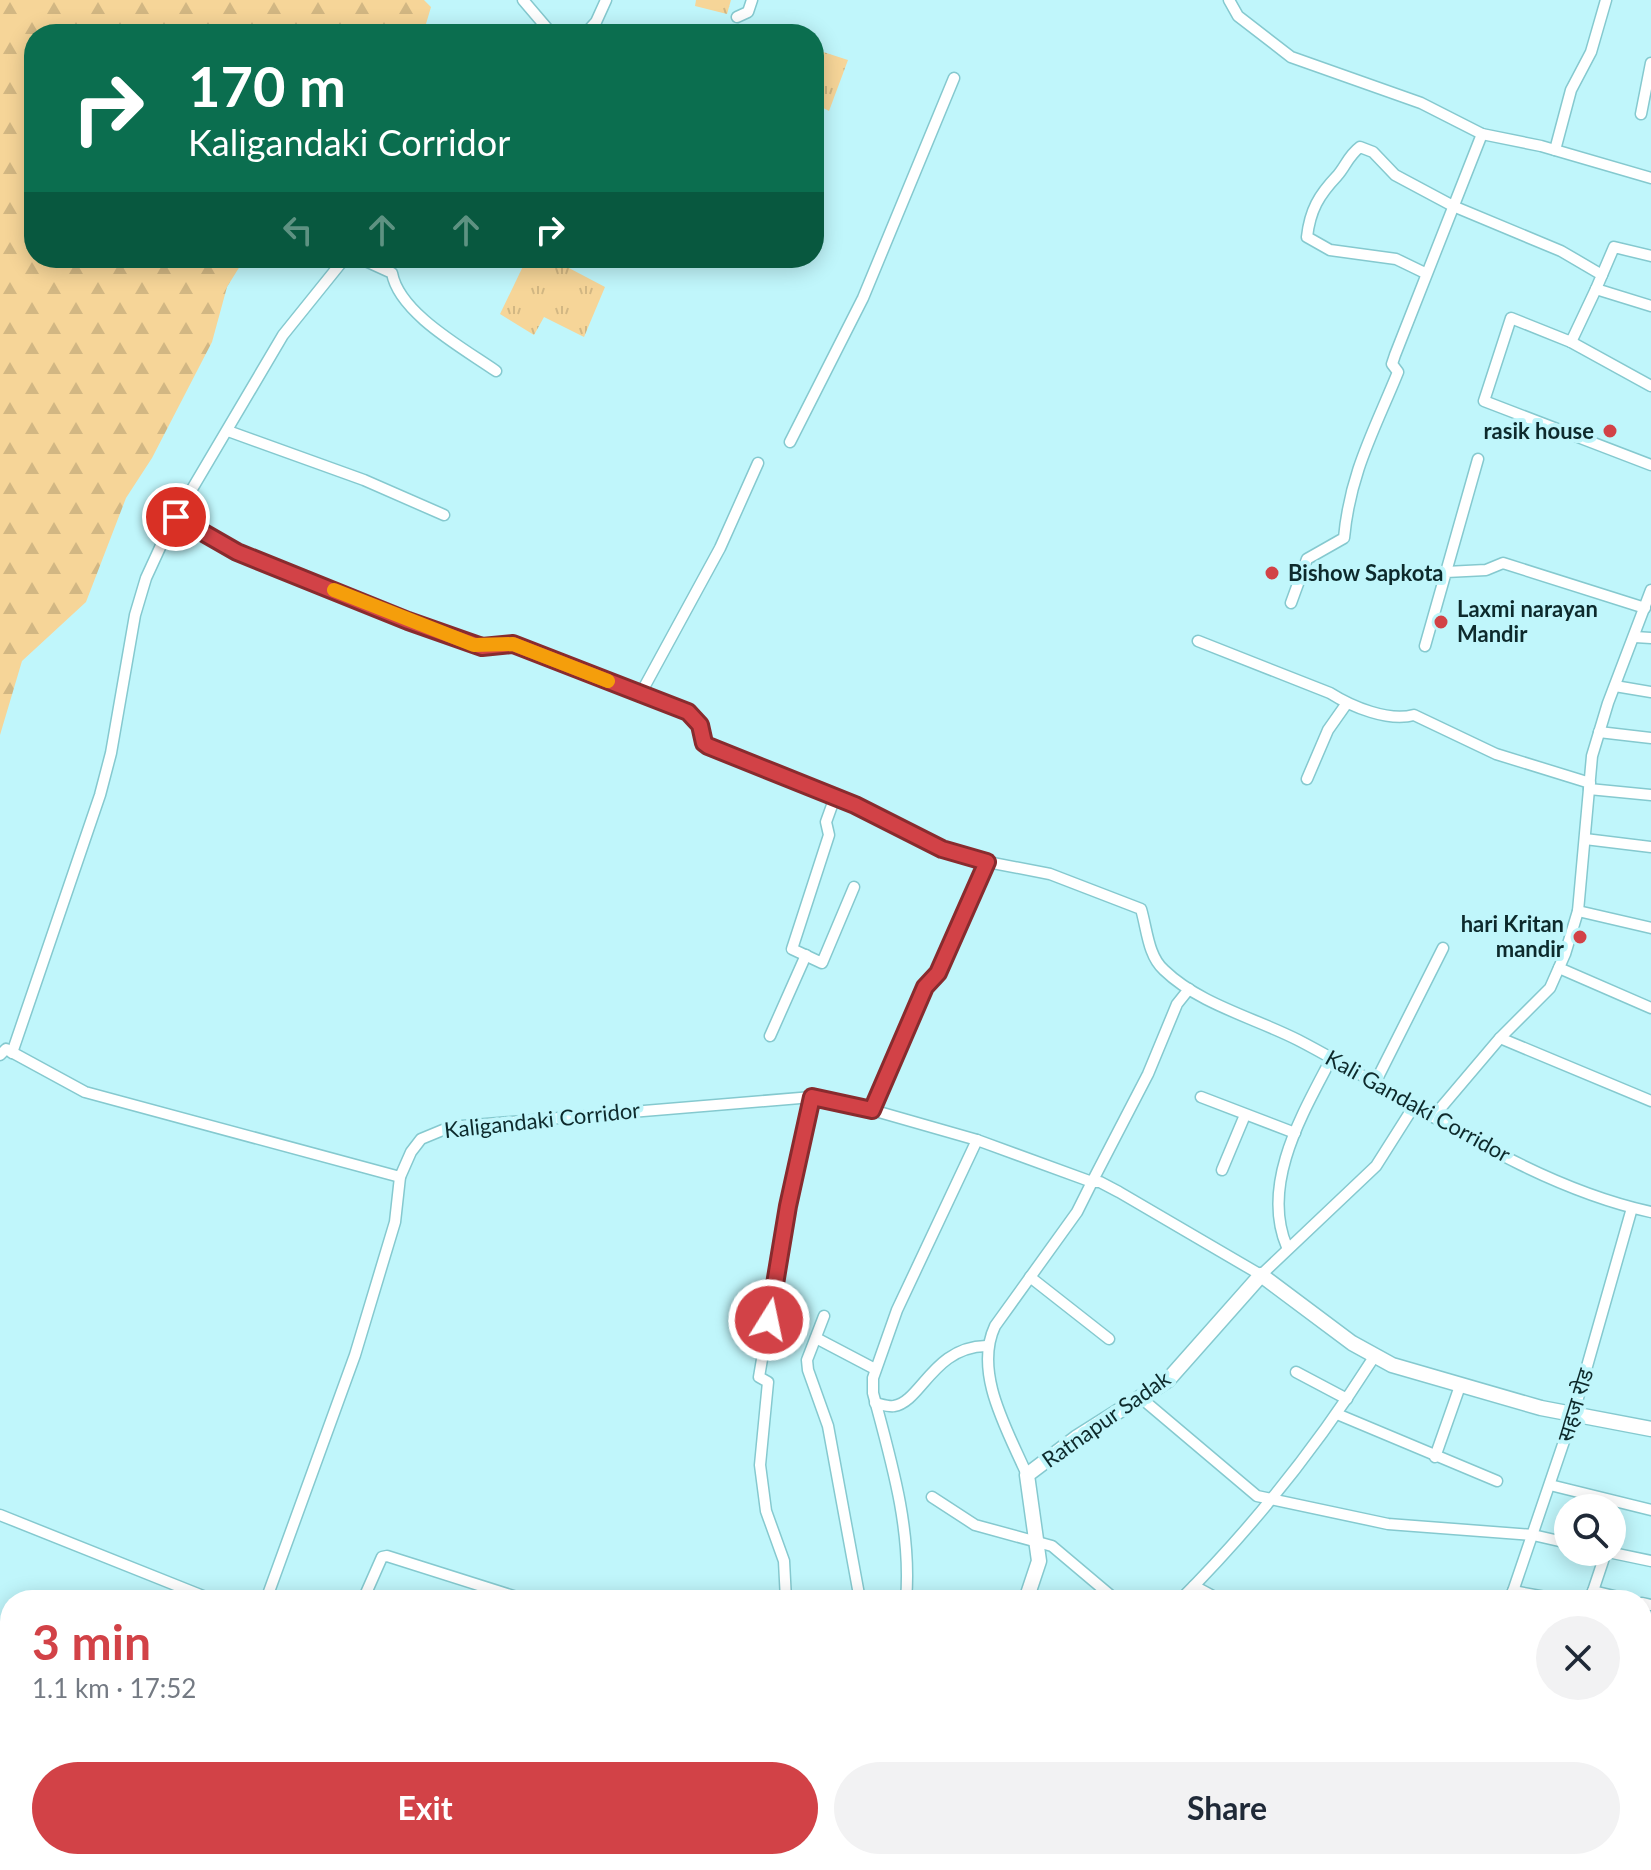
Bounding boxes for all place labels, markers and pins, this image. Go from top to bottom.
place label: rasik house [1484,417,1594,444]
marker: rasik house [1601,422,1619,440]
pin [142,483,210,551]
place label: Bishow Sapkota [1288,559,1444,586]
marker: Bishow Sapkota [1263,564,1281,582]
place label: Laxmi narayan Mandir [1457,595,1598,647]
marker: Laxmi narayan Mandir [1432,613,1450,631]
place label: hari Kritan mandir [1461,910,1565,962]
marker: hari Kritan mandir [1571,928,1589,946]

